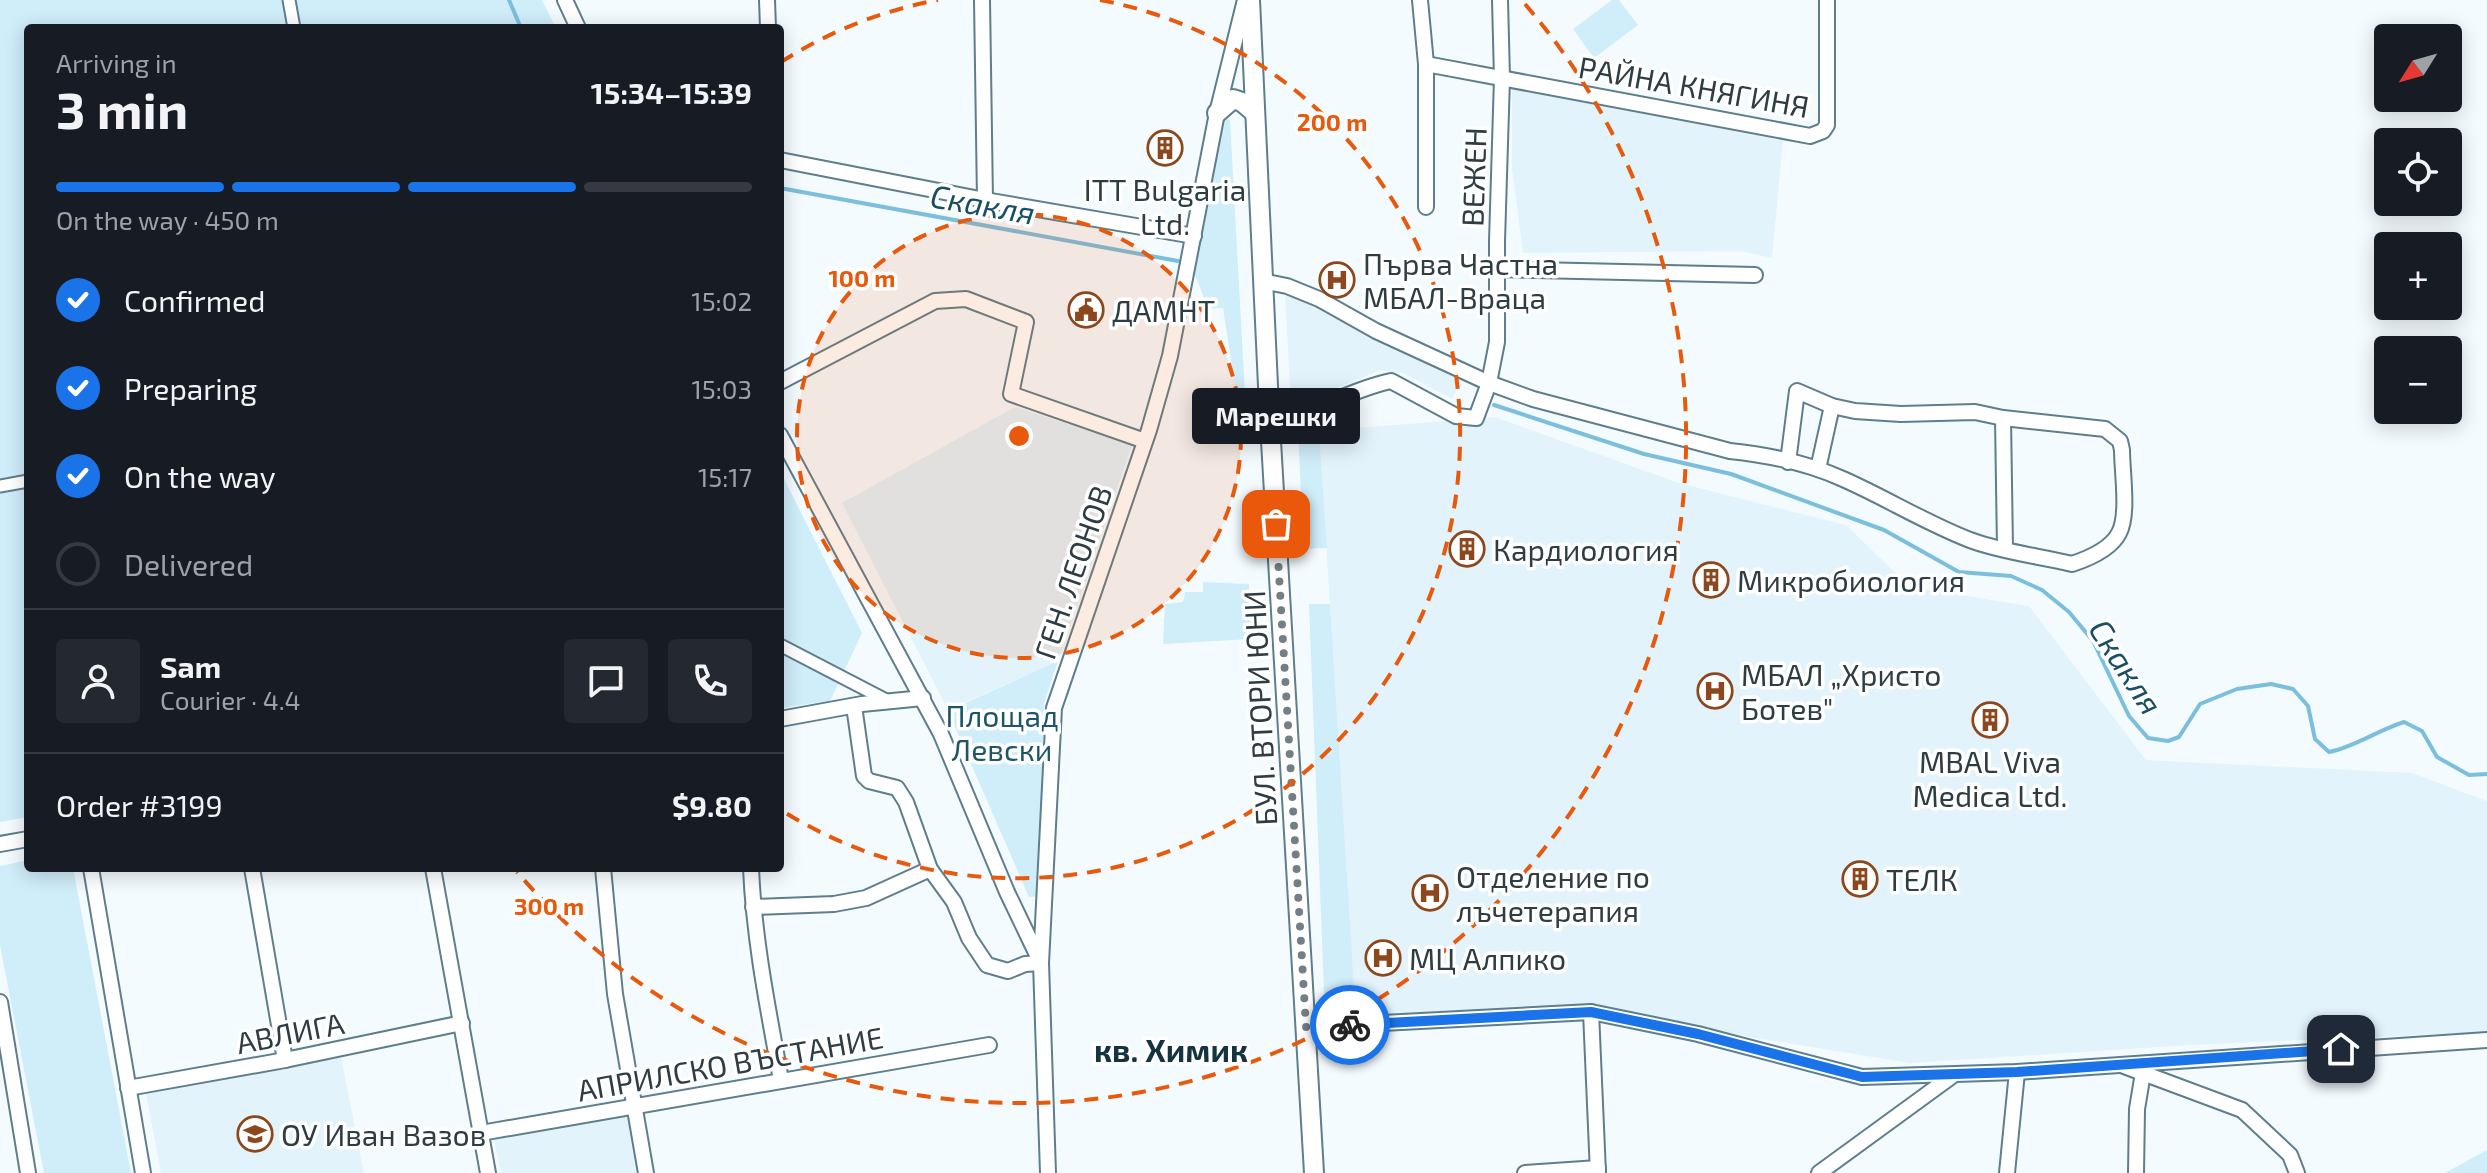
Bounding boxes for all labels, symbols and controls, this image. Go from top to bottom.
north arrow [2374,24,2462,112]
map controls [2374,24,2462,424]
text: Arriving in [56,47,177,78]
street label: РАЙНА КНЯГИНЯ [1576,48,1812,124]
text: 15:34–15:39 [591,74,752,110]
text: 3 min [56,77,188,139]
text: 200 m [1297,107,1367,136]
street label: ВЕЖЕН [1453,127,1493,227]
button: locate [2374,128,2462,216]
building icon: ITT Bulgaria Ltd. [1146,129,1184,167]
place label: ITT Bulgaria Ltd. [1084,171,1246,241]
water label: Скакля [928,175,1038,231]
text: On the way · 450 m [56,204,279,235]
button: + [2374,232,2462,320]
place label: Първа Частна МБАЛ-Враца [1363,245,1558,315]
hospital icon: Първа Частна МБАЛ-Враца [1318,261,1356,299]
text: 100 m [829,263,895,292]
icon: check [56,278,100,322]
text: Confirmed [124,282,265,318]
text: 15:02 [691,285,752,316]
public building icon: ДАМНТ [1067,291,1105,329]
place label: ДАМНТ [1112,292,1215,328]
button: − [2374,336,2462,424]
icon: check [56,366,100,410]
text: Preparing [124,370,257,406]
text: 15:03 [691,373,752,404]
callout: Марешки [1192,388,1360,444]
text: Марешки [1215,400,1337,431]
centre of rings [1005,422,1033,450]
icon: check [56,454,100,498]
text: On the way [124,458,276,494]
text: 15:17 [698,461,752,492]
street label: ГЕН. ЛЕОНОВ [1026,481,1118,663]
pin [1242,490,1310,558]
icon: bag [1254,502,1298,546]
building icon: Кардиология [1448,530,1486,568]
place label: Кардиология [1493,531,1679,567]
text: Delivered [124,546,253,582]
building icon: Микробиология [1692,561,1730,599]
place label: Микробиология [1737,562,1965,598]
street label: БУЛ. ВТОРИ ЮНИ [1235,589,1283,827]
water label: Скакля [2082,611,2172,721]
button: person [56,639,140,723]
button: chat [564,639,648,723]
button: phone [668,639,752,723]
text: Sam [160,648,221,684]
place label: МБАЛ „Христо Ботев" [1741,656,1941,726]
hospital icon: МБАЛ „Христо Ботев" [1696,672,1734,710]
text: Courier · 4.4 [160,684,301,715]
park label: Площад Левски [945,697,1059,767]
building icon: MBAL Viva Medica Ltd. [1971,701,2009,739]
place label: MBAL Viva Medica Ltd. [1912,743,2068,813]
text: Order #3199 [56,787,223,823]
text: $9.80 [672,787,752,823]
place label: Отделение по лъчетерапия [1456,858,1650,928]
building icon: ТЕЛК [1841,860,1879,898]
place label: ТЕЛК [1886,861,1958,897]
hospital icon: Отделение по лъчетерапия [1411,874,1449,912]
text: 300 m [514,891,584,920]
hospital icon: МЦ Алпико [1364,939,1402,977]
place label: МЦ Алпико [1409,940,1566,976]
courier [1310,985,1390,1065]
icon: bike [1328,1003,1372,1047]
street label: АВЛИГА [233,1004,347,1060]
pin [2307,1015,2375,1083]
street label: АПРИЛСКО ВЪСТАНИЕ [574,1018,886,1108]
icon: home [2319,1027,2363,1071]
district label: кв. Химик [1094,1030,1248,1068]
school or university icon: ОУ Иван Вазов [236,1115,274,1153]
place label: ОУ Иван Вазов [281,1116,486,1152]

